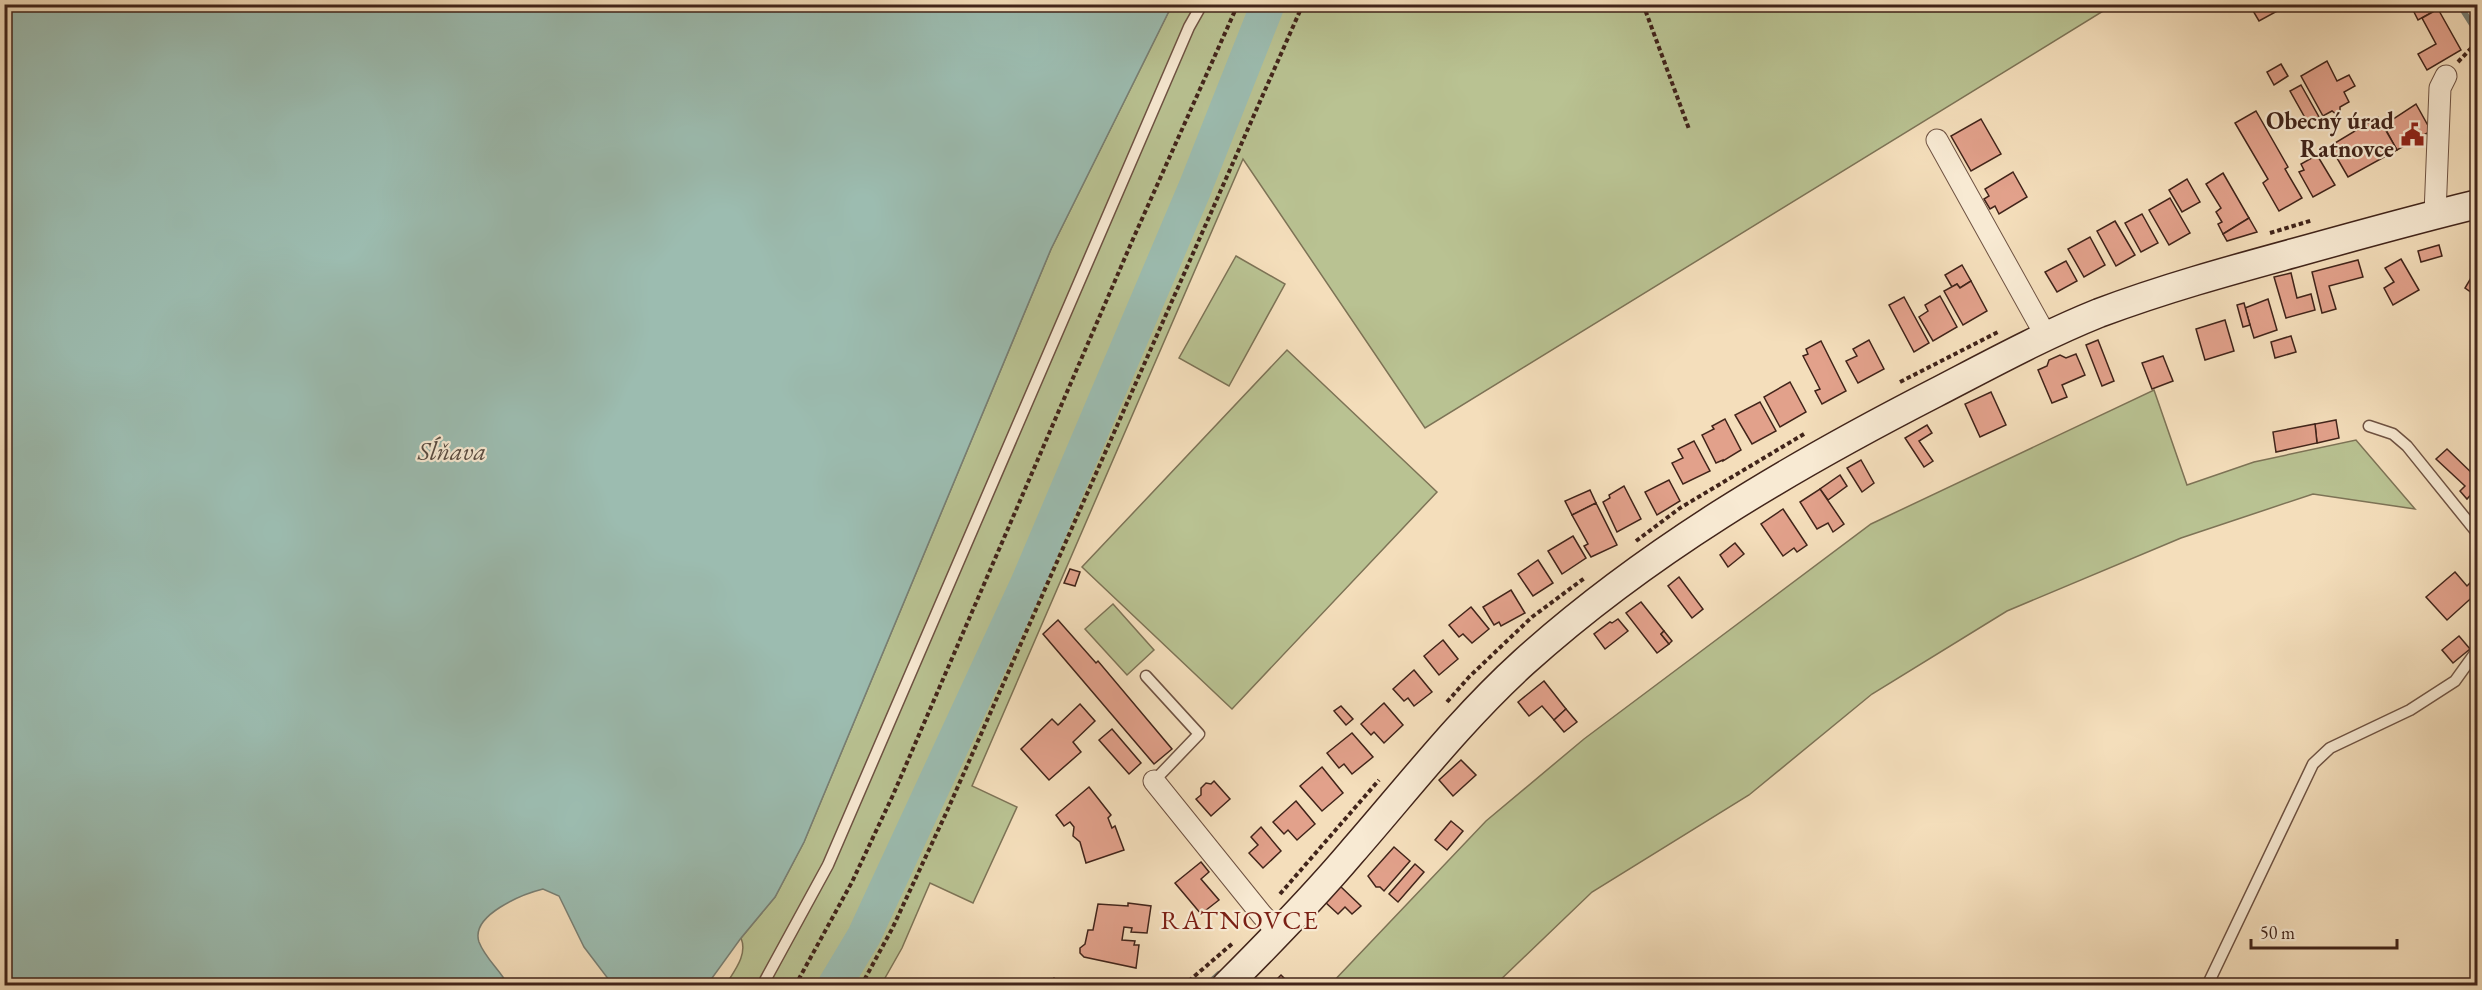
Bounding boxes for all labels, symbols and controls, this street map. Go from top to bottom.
place label: Obecný úrad Ratnovce [2266,105,2395,164]
public building icon: Obecný úrad Ratnovce [2399,122,2425,148]
water label: Sĺňava [417,434,486,468]
district label: RATNOVCE [1160,902,1320,937]
scale bar [2251,912,2396,950]
text: 50 m [2260,921,2295,944]

